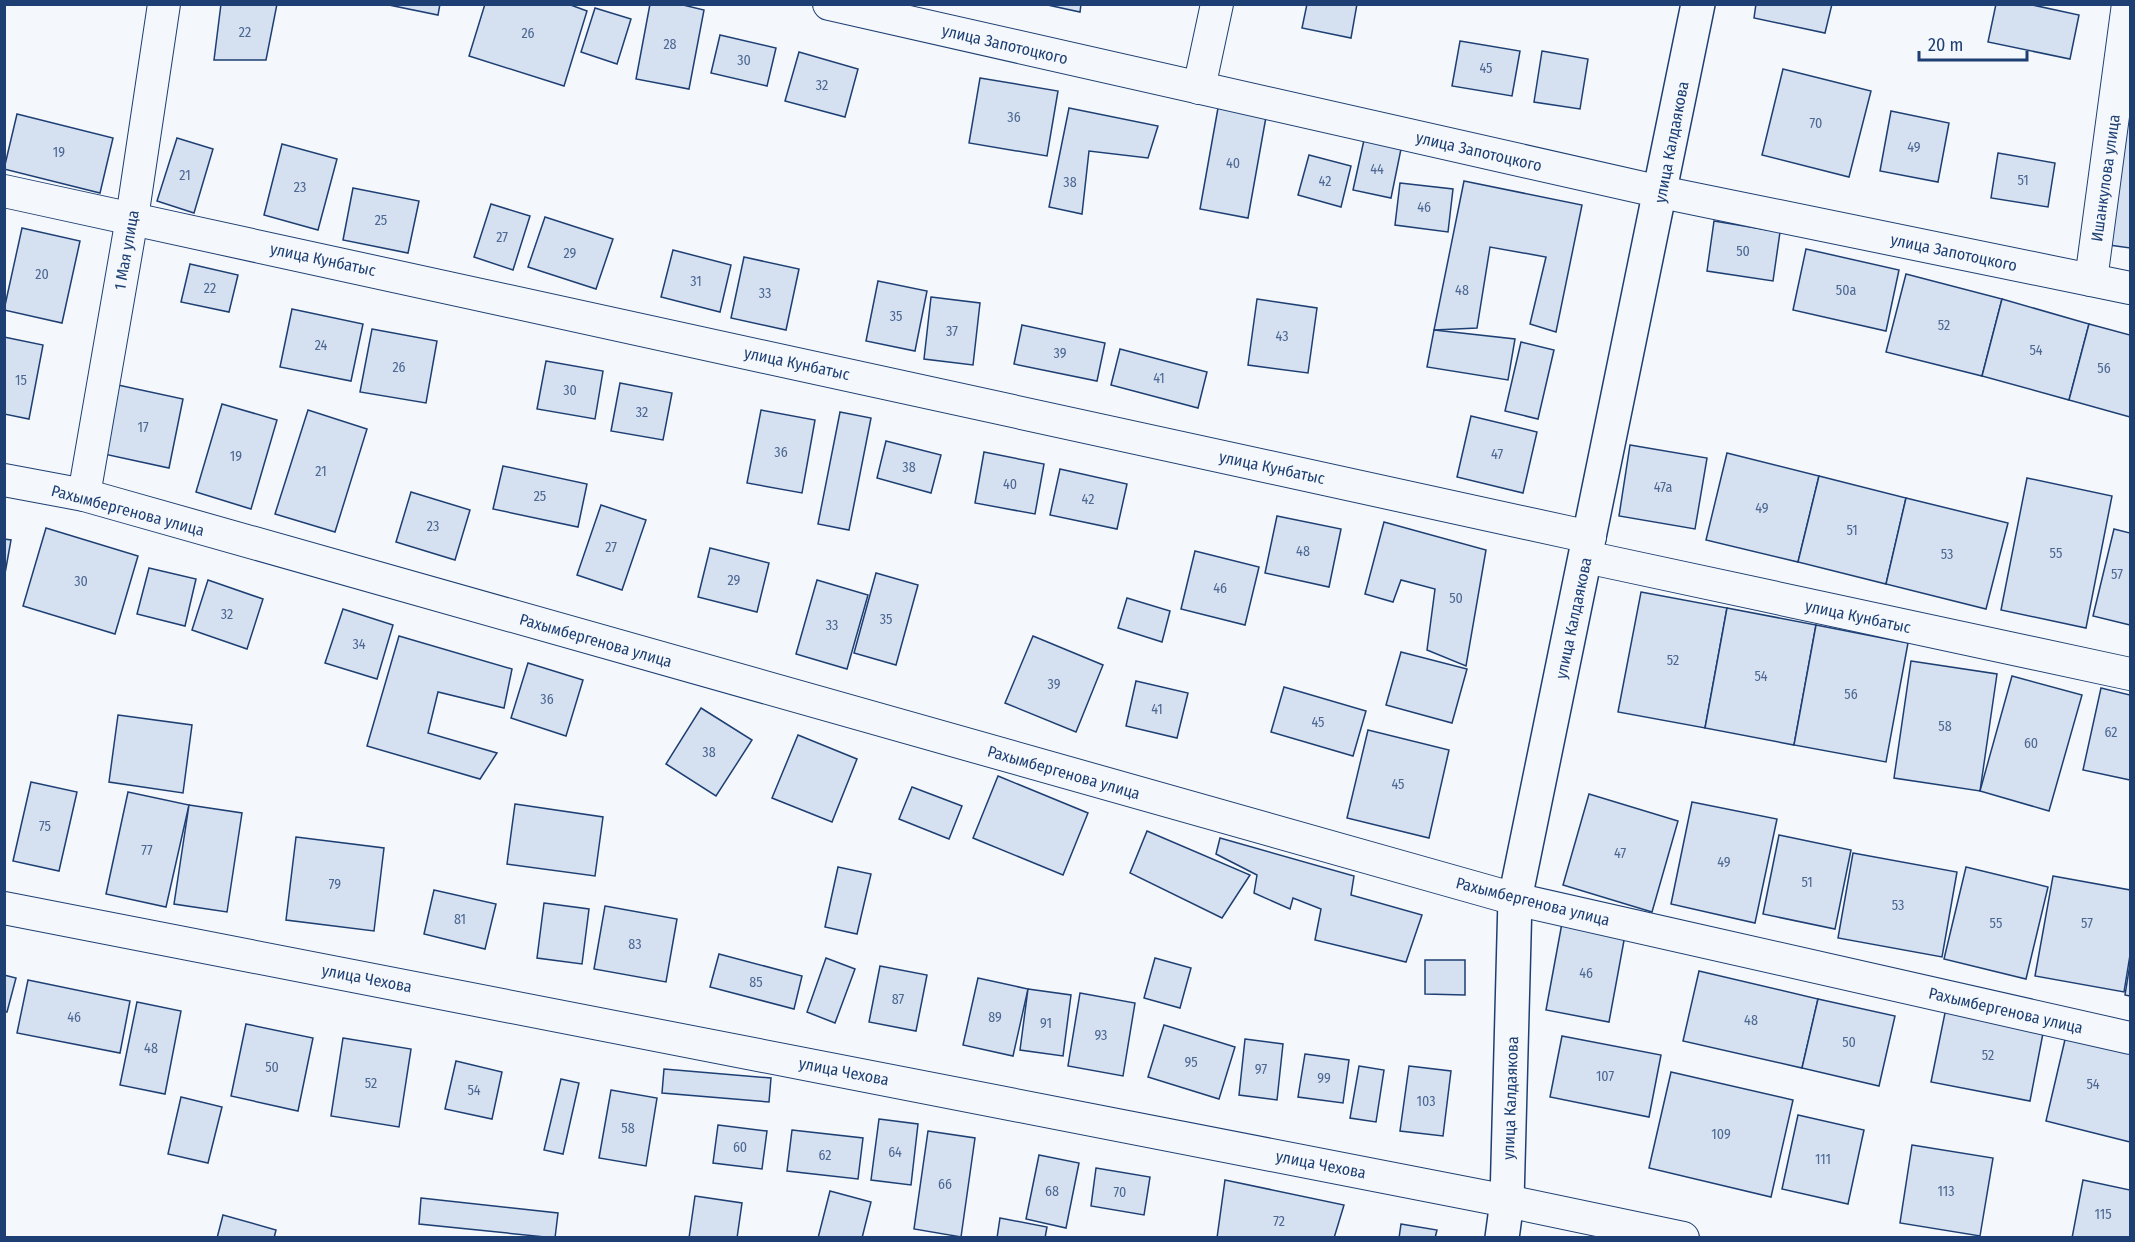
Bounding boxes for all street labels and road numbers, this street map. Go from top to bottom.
street label: улица Запотоцкого [940,21,1070,68]
street label: улица Калдаякова [1650,79,1693,205]
street label: Ишанкулова улица [2087,113,2124,243]
street label: улица Запотоцкого [1414,128,1544,175]
street label: 1 Мая улица [110,208,143,292]
street label: улица Запотоцкого [1889,230,2019,275]
street label: улица Кунбатыс [268,239,378,280]
street label: улица Кунбатыс [742,343,852,384]
street label: улица Кунбатыс [1217,447,1327,488]
street label: Рахымбергенова улица [49,481,207,540]
street label: улица Калдаякова [1551,555,1596,681]
street label: улица Кунбатыс [1803,596,1913,637]
street label: Рахымбергенова улица [517,610,674,671]
street label: Рахымбергенова улица [985,742,1142,803]
street label: Рахымбергенова улица [1454,873,1612,930]
street label: улица Чехова [320,960,414,997]
street label: Рахымбергенова улица [1927,983,2085,1038]
street label: улица Калдаякова [1499,1036,1522,1160]
street label: улица Чехова [797,1053,891,1090]
street label: улица Чехова [1274,1146,1368,1183]

